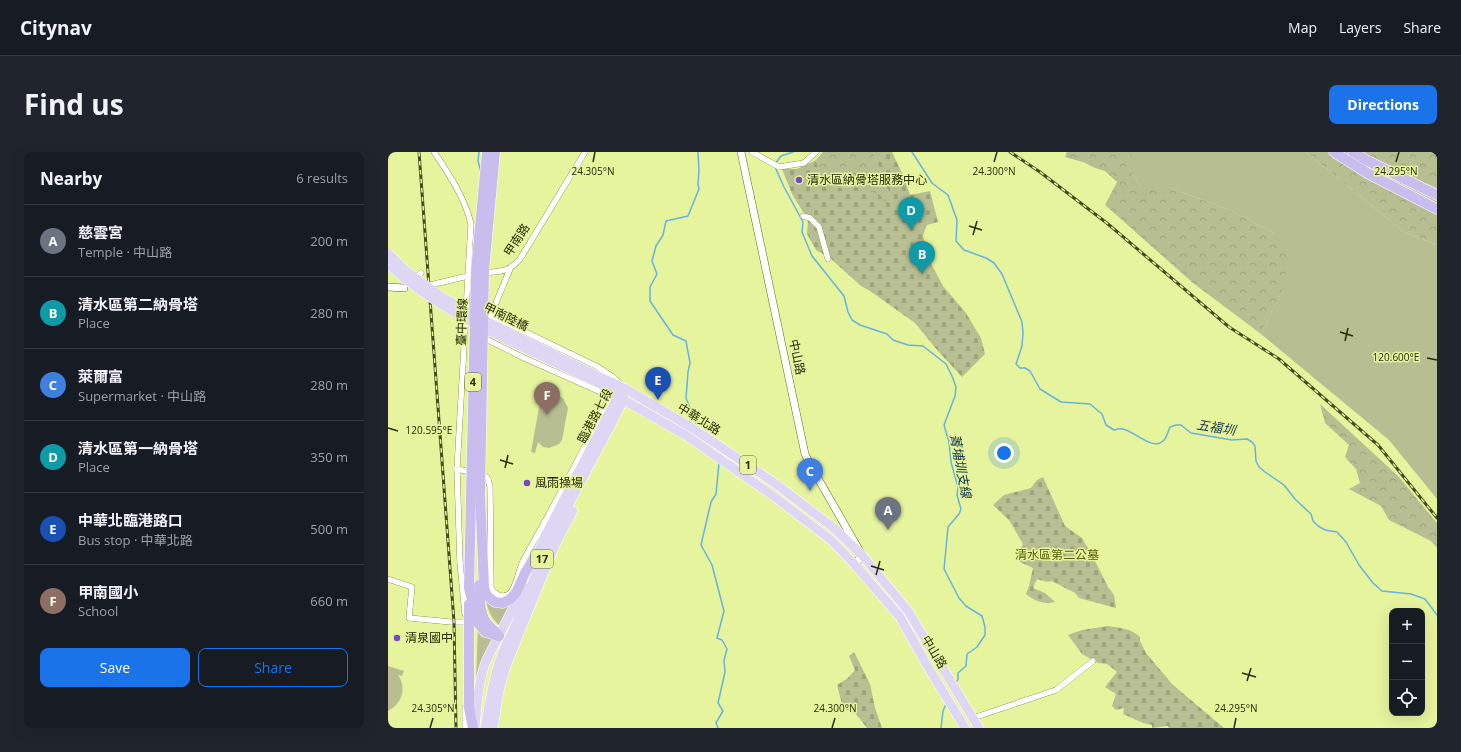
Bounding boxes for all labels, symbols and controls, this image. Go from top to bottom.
text: Citynav [20,15,92,41]
text: Map [1288,18,1317,37]
text: Layers [1339,18,1381,37]
text: Share [1403,18,1441,37]
text: Find us [24,85,124,123]
button: Directions [1329,85,1437,124]
text: 24.305°N [571,164,615,178]
text: 24.300°N [972,164,1016,178]
text: 24.295°N [1374,164,1418,178]
text: Nearby [40,167,102,190]
text: 6 results [296,169,348,187]
place label: 清水區納骨塔服務中心 [807,171,927,188]
marker: 清水區納骨塔服務中心 [794,175,804,185]
pin: D [898,197,924,230]
street label: 甲南路 [500,220,534,259]
text: 慈雲宮 [78,222,123,242]
text: A [49,232,57,250]
text: 200 m [310,232,348,250]
pin: B [909,241,935,274]
text: Temple · 中山路 [78,243,172,261]
text: 清水區第二納骨塔 [78,294,198,314]
street label: 臺中環線 [452,298,471,346]
street label: 甲南陸橋 [481,298,532,335]
text: B [49,304,57,322]
text: 280 m [310,304,348,322]
text: Place [78,314,110,332]
street label: 中山路 [785,338,810,376]
text: 120.600°E [1373,350,1419,364]
text: 萊爾富 [78,366,123,386]
pin: E [645,367,671,400]
road number: 4 [465,373,481,391]
text: C [49,376,57,394]
text: 280 m [310,376,348,394]
pin: F [534,382,560,415]
street label: 臨港路七段 [573,385,616,446]
text: Supermarket · 中山路 [78,387,206,405]
street label: 中華北路 [674,399,724,439]
water label: 五福圳 [1195,415,1239,439]
text: 120.595°E [406,423,452,437]
water label: 菁埔圳支線 [946,432,976,502]
text: 清水區第一納骨塔 [78,438,198,458]
your location [994,443,1014,463]
text: D [48,448,58,466]
text: 350 m [310,448,348,466]
road number: 1 [740,456,756,474]
text: Place [78,458,110,476]
pin: C [797,458,823,491]
place label: 風雨操場 [535,474,583,491]
marker: 風雨操場 [522,478,532,488]
pin: A [875,497,901,530]
text: 中華北臨港路口 [78,510,183,530]
text: E [49,520,57,538]
text: 500 m [310,520,348,538]
text: Bus stop · 中華北路 [78,531,193,549]
park label: 清水區第二公墓 [1015,546,1099,563]
road number: 17 [531,550,553,568]
text: 甲南國小 [78,582,138,602]
text: F [49,592,57,610]
text: 660 m [310,592,348,610]
text: School [78,602,118,620]
map controls [1389,608,1425,716]
button: + [1389,608,1425,644]
place label: 清泉國中 [405,629,453,646]
street label: 中山路 [918,632,951,672]
marker: 清泉國中 [392,633,402,643]
button: − [1389,644,1425,680]
button: Save [40,648,190,687]
button: Share [198,648,348,687]
button: locate [1389,680,1425,716]
text: 24.305°N [411,701,455,715]
text: 24.300°N [813,701,857,715]
text: 24.295°N [1214,701,1258,715]

